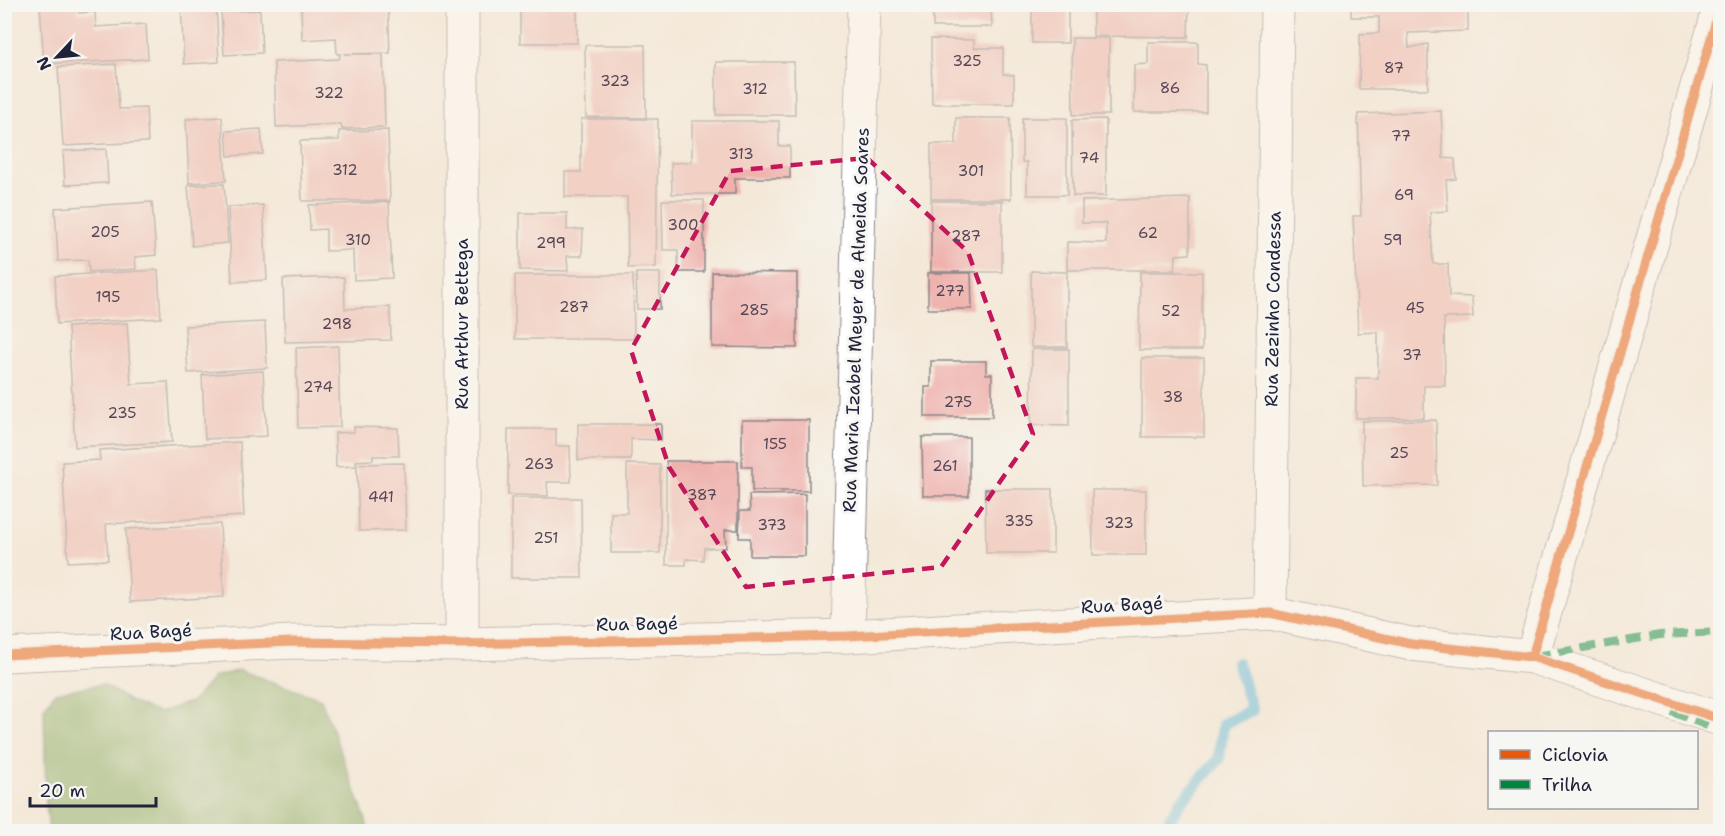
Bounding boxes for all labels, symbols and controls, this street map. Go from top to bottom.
north arrow [27,27,87,87]
house number: 325 [953,51,981,71]
text: N [32,53,56,74]
house number: 87 [1384,58,1404,78]
house number: 323 [600,71,630,91]
house number: 86 [1160,78,1180,98]
house number: 312 [742,79,768,99]
house number: 322 [314,83,344,103]
house number: 77 [1391,126,1411,146]
street label: Rua Maria Izabel Meyer de Almeida Soares [837,127,875,513]
house number: 313 [728,144,754,164]
house number: 74 [1079,148,1099,168]
house number: 312 [332,160,358,180]
house number: 301 [958,161,984,181]
house number: 69 [1394,185,1414,205]
street label: Rua Zezinho Condessa [1259,211,1287,407]
house number: 300 [667,215,699,235]
house number: 205 [90,222,120,242]
house number: 62 [1138,223,1158,243]
house number: 287 [951,226,981,246]
house number: 310 [345,230,371,250]
house number: 59 [1384,230,1402,250]
house number: 299 [536,233,566,253]
street label: Rua Arthur Bettega [450,238,474,410]
house number: 277 [935,281,965,301]
house number: 195 [95,287,121,307]
house number: 287 [559,297,589,317]
house number: 45 [1405,298,1425,318]
house number: 285 [739,300,769,320]
house number: 52 [1162,301,1180,321]
house number: 298 [322,314,352,334]
house number: 37 [1402,345,1422,365]
house number: 274 [303,377,333,397]
house number: 38 [1163,387,1183,407]
house number: 275 [944,392,972,412]
house number: 235 [108,403,136,423]
house number: 155 [763,434,787,454]
house number: 25 [1389,443,1409,463]
house number: 263 [524,454,554,474]
house number: 261 [932,456,958,476]
house number: 387 [687,485,717,505]
house number: 441 [368,487,394,507]
house number: 335 [1005,511,1033,531]
house number: 323 [1104,513,1134,533]
house number: 373 [757,515,787,535]
house number: 251 [533,528,559,548]
street label: Rua Bagé [1080,591,1164,619]
street label: Rua Bagé [596,611,678,637]
street label: Rua Bagé [109,618,193,646]
legend [1488,731,1698,809]
text: Ciclovia [1542,743,1608,767]
scale bar [30,770,156,808]
text: Trilha [1542,773,1592,797]
text: 20 m [39,779,85,803]

